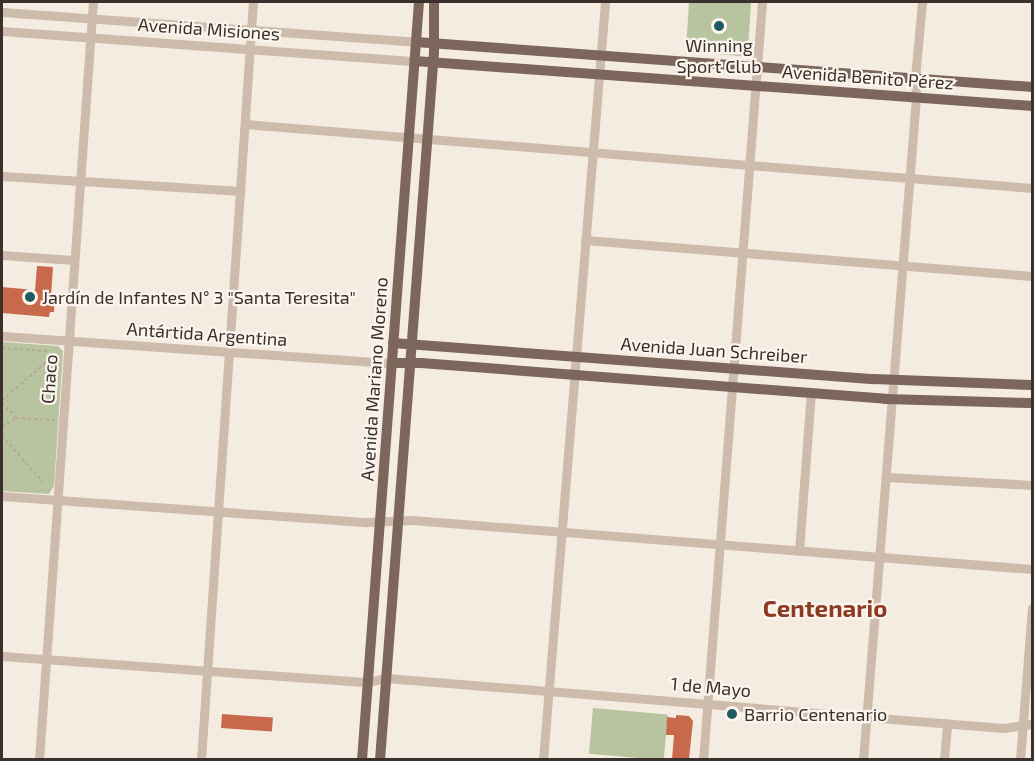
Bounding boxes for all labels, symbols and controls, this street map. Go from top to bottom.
street label: Avenida Misiones [137,13,281,45]
marker: Winning Sport Club [712,19,726,33]
place label: Winning Sport Club [677,35,761,78]
street label: Avenida Benito Pérez [781,60,955,94]
street label: Avenida Mariano Moreno [356,276,392,482]
place label: Jardín de Infantes N° 3 "Santa Teresita" [42,286,356,308]
marker: Jardín de Infantes N° 3 "Santa Teresita" [23,290,37,304]
street label: Antártida Argentina [126,318,288,350]
street label: Avenida Juan Schreiber [620,333,808,367]
street label: Chaco [37,354,61,404]
district label: Centenario [763,594,887,622]
street label: 1 de Mayo [670,673,752,701]
place label: Barrio Centenario [744,703,887,725]
marker: Barrio Centenario [725,707,739,721]

